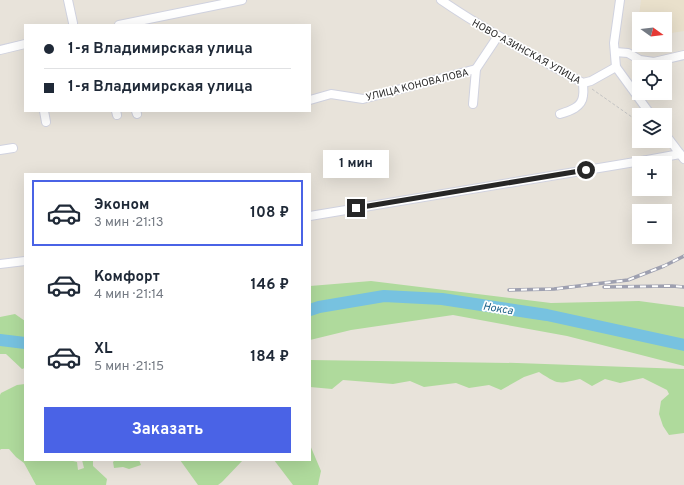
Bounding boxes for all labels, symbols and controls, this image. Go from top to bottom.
north arrow [632,12,672,52]
map controls [632,12,672,244]
street label: НОВО-АЗИНСКАЯ УЛИЦА [469,17,583,88]
text: 1-я Владимирская улица [68,40,253,59]
button: locate [632,60,672,100]
street label: УЛИЦА КОНОВАЛОВА [365,66,470,105]
text: 1-я Владимирская улица [68,78,253,97]
button: layers [632,108,672,148]
callout: 1 мин [323,150,389,178]
text: 1 мин [339,156,373,172]
button: + [632,156,672,196]
route start [577,161,595,179]
icon: car [46,195,82,231]
text: Эконом [94,196,149,215]
route end [347,199,365,217]
text: 108 ₽ [250,204,289,223]
button: − [632,204,672,244]
text: 3 мин · 21:13 [94,215,164,231]
icon: car [46,267,82,303]
text: Комфорт [94,268,160,287]
text: 146 ₽ [251,276,289,295]
text: 4 мин · 21:14 [94,287,164,303]
water label: Нокса [482,300,514,318]
icon: car [46,339,82,375]
text: XL [94,340,112,359]
text: 184 ₽ [250,348,289,367]
text: 5 мин · 21:15 [94,359,164,375]
button: Заказать [44,407,291,453]

